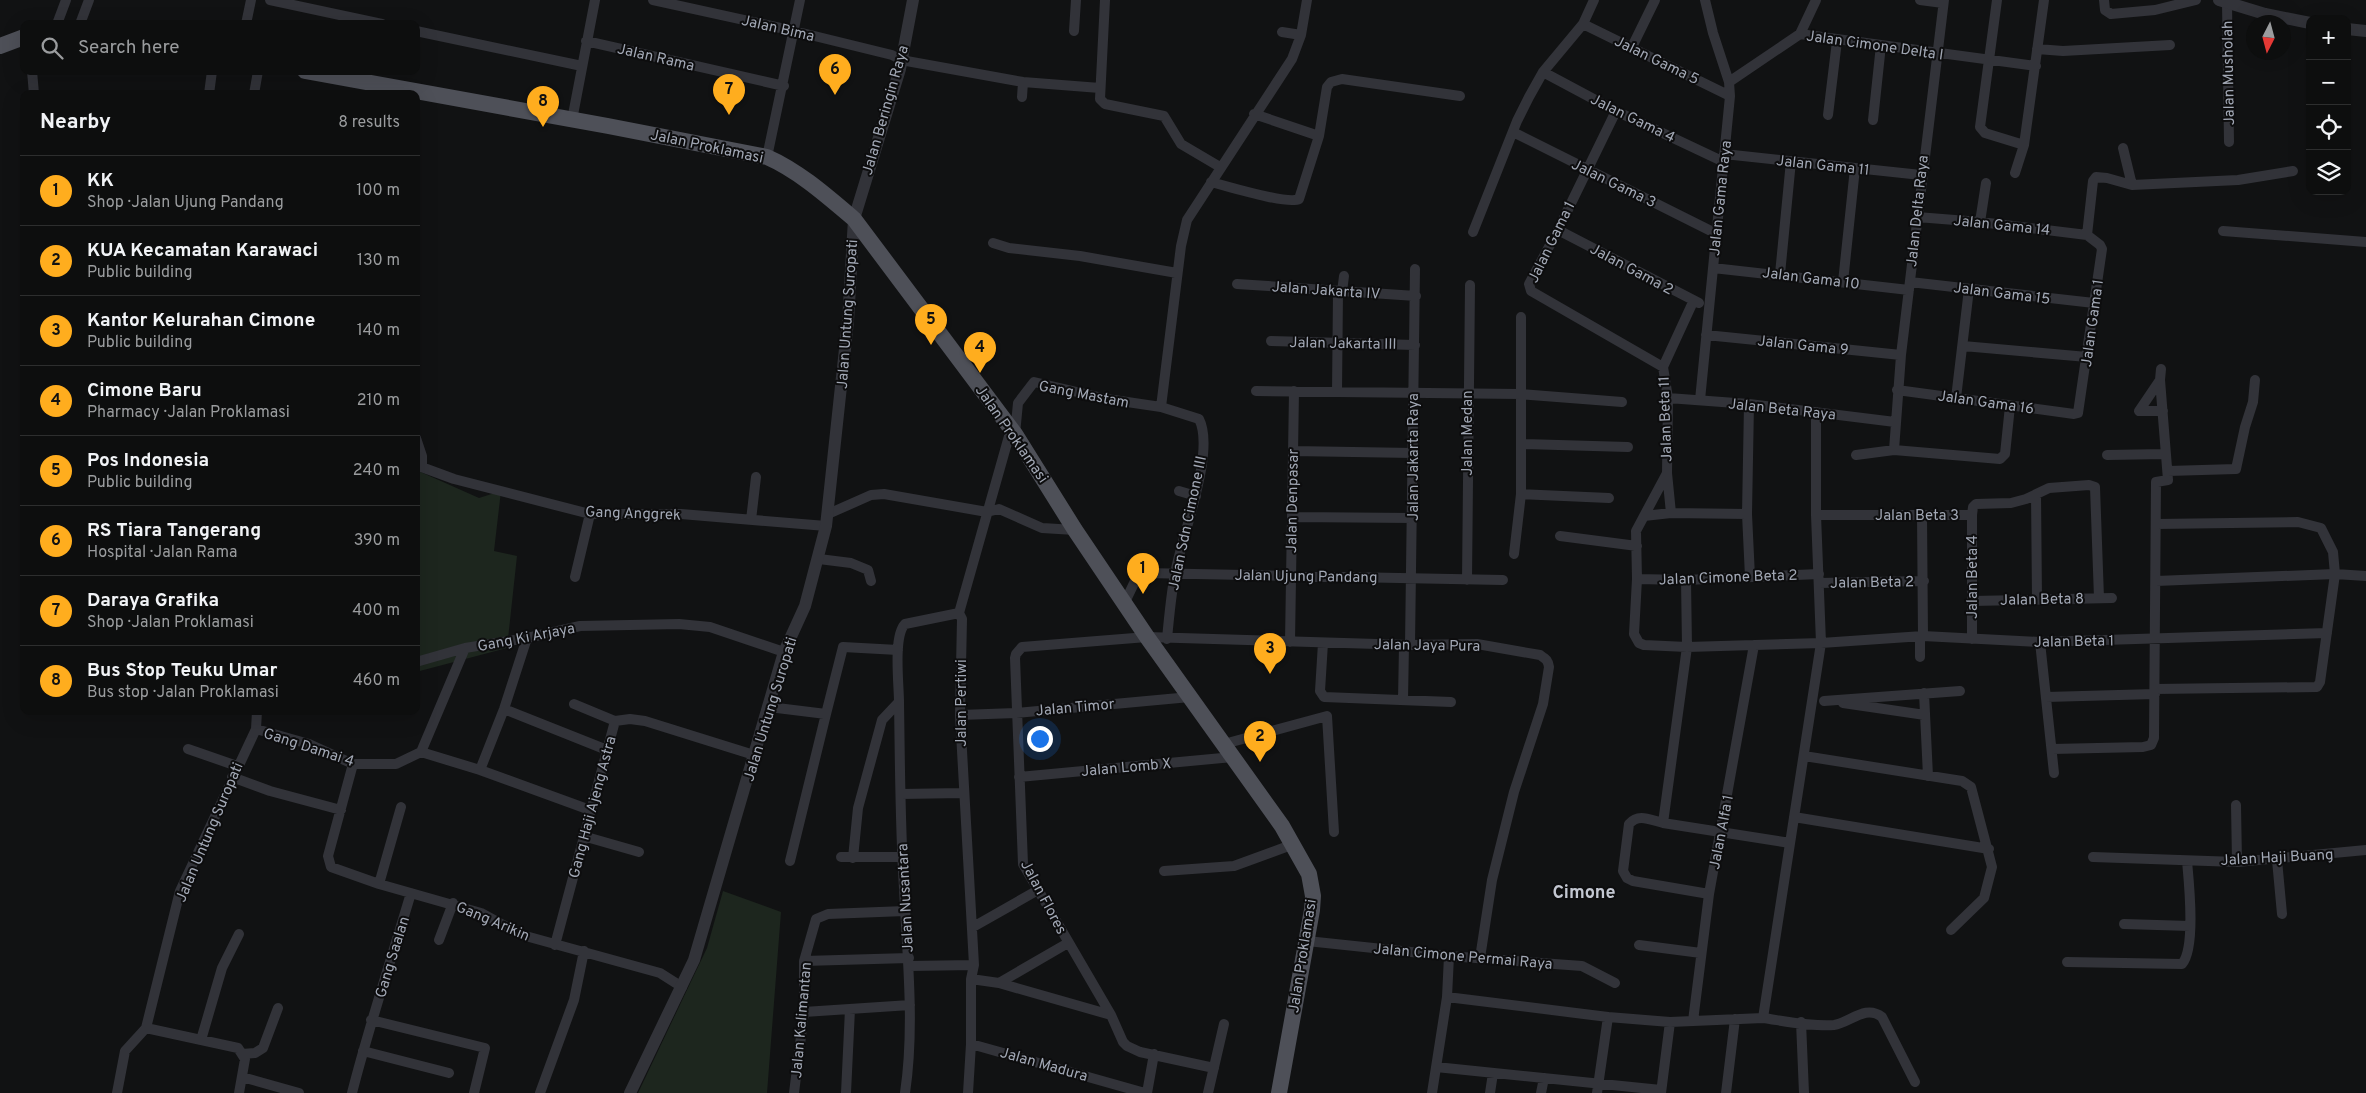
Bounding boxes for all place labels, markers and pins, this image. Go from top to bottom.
pin: 6 [819,54,851,95]
pin: 7 [713,74,745,115]
pin: 8 [527,86,559,127]
pin: 5 [915,304,947,345]
pin: 4 [964,332,996,373]
pin: 1 [1127,553,1159,594]
pin: 3 [1254,633,1286,674]
pin: 2 [1244,721,1276,762]

